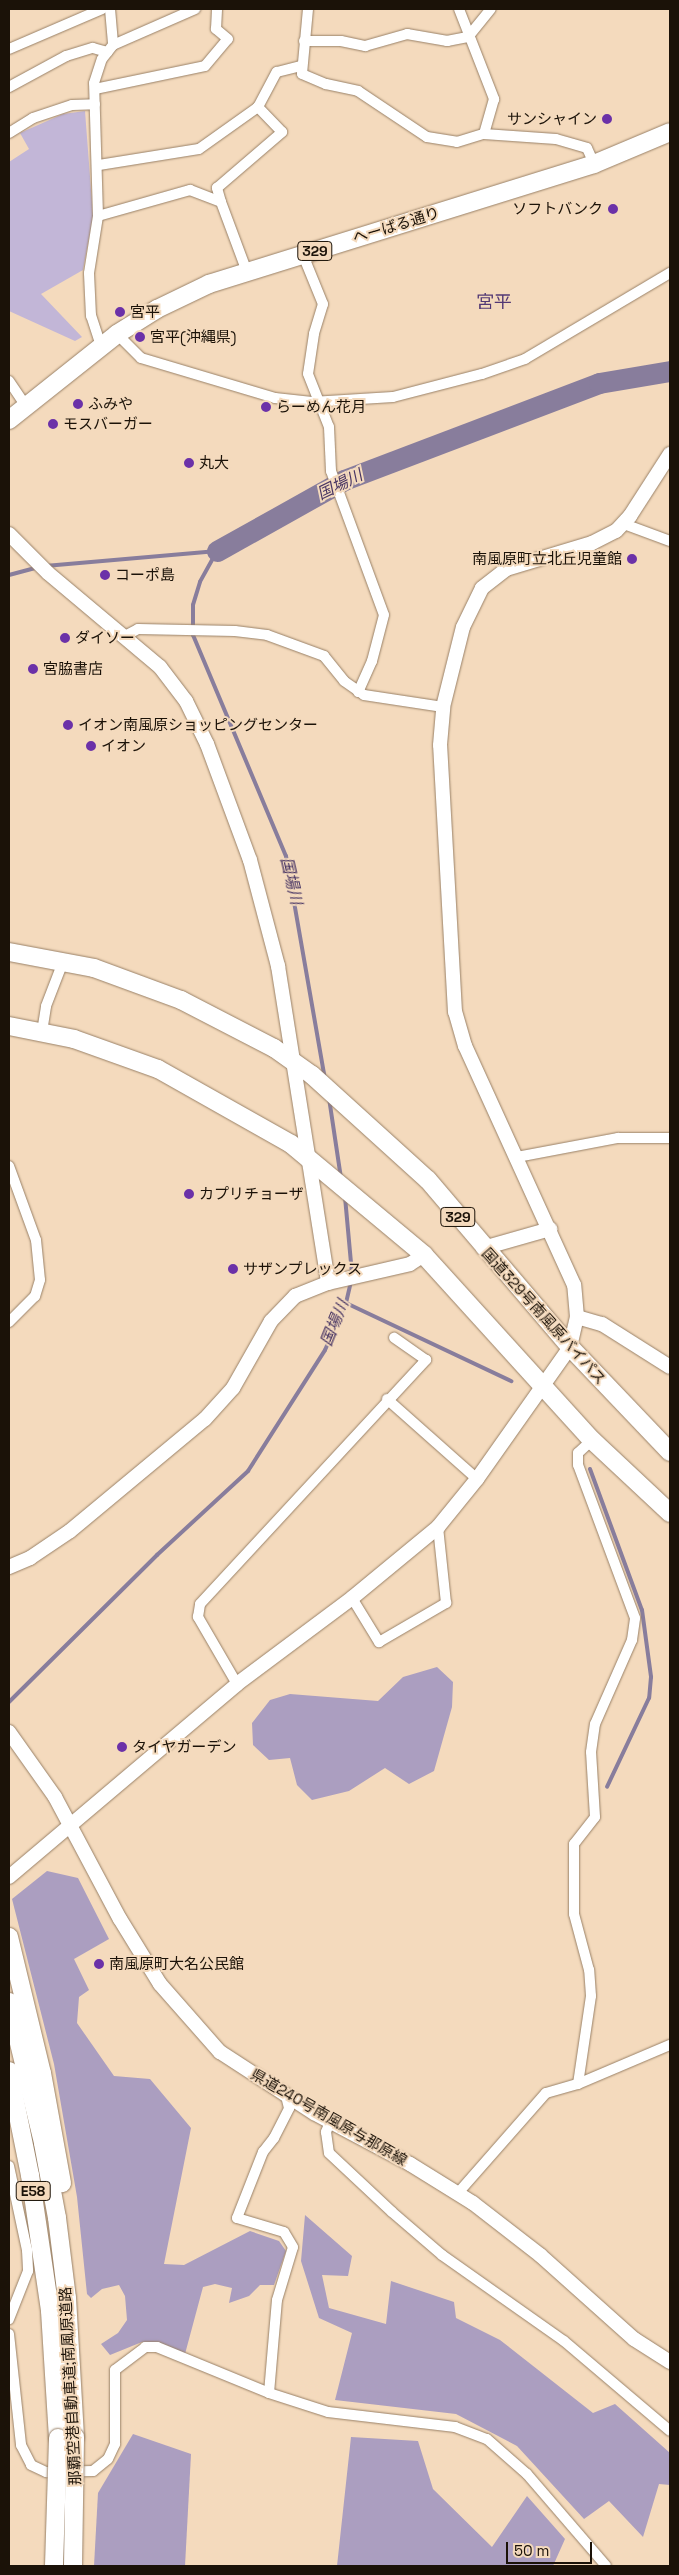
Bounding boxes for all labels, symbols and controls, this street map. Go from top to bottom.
place label: サンシャイン [507,110,597,128]
marker: サンシャイン [601,113,613,125]
place label: ソフトバンク [513,200,603,218]
street label: へーばる通り [350,203,442,247]
marker: ソフトバンク [607,203,619,215]
road number: 329 [296,240,334,262]
district label: 宮平 [476,291,512,313]
place label: 宮平 [130,303,160,321]
marker: 宮平 [114,306,126,318]
place label: 宮平(沖縄県) [150,328,236,346]
marker: 宮平(沖縄県) [134,331,146,343]
place label: ふみや [88,395,133,413]
marker: ふみや [72,398,84,410]
place label: らーめん花月 [276,398,366,416]
marker: らーめん花月 [260,401,272,413]
place label: モスバーガー [63,415,153,433]
marker: モスバーガー [47,418,59,430]
place label: 丸大 [199,454,229,472]
marker: 丸大 [183,457,195,469]
water label: 国場川 [314,466,366,504]
place label: 南風原町立北丘児童館 [472,550,622,568]
marker: 南風原町立北丘児童館 [626,553,638,565]
place label: コーポ島 [115,566,175,584]
marker: コーポ島 [99,569,111,581]
place label: ダイソー [75,629,135,647]
marker: ダイソー [59,632,71,644]
place label: 宮脇書店 [43,660,103,678]
marker: 宮脇書店 [27,663,39,675]
place label: イオン南風原ショッピングセンター [78,716,318,734]
marker: イオン南風原ショッピングセンター [62,719,74,731]
place label: イオン [101,737,146,755]
marker: イオン [85,740,97,752]
water label: 国場川 [276,855,306,907]
place label: カプリチョーザ [199,1185,304,1203]
marker: カプリチョーザ [183,1188,195,1200]
road number: 329 [439,1206,477,1228]
street label: 国道329号南風原バイパス [478,1244,610,1388]
place label: サザンプレックス [243,1260,363,1278]
marker: サザンプレックス [227,1263,239,1275]
water label: 国場川 [317,1297,353,1349]
place label: タイヤガーデン [132,1738,237,1756]
marker: タイヤガーデン [116,1741,128,1753]
place label: 南風原町大名公民館 [109,1955,244,1973]
marker: 南風原町大名公民館 [93,1958,105,1970]
street label: 県道240号南風原与那原線 [248,2065,410,2169]
road number: E58 [15,2180,50,2202]
street label: 那覇空港自動車道;南風原道路 [56,2286,84,2486]
scale bar [509,2532,595,2564]
text: 50 m [514,2541,549,2560]

